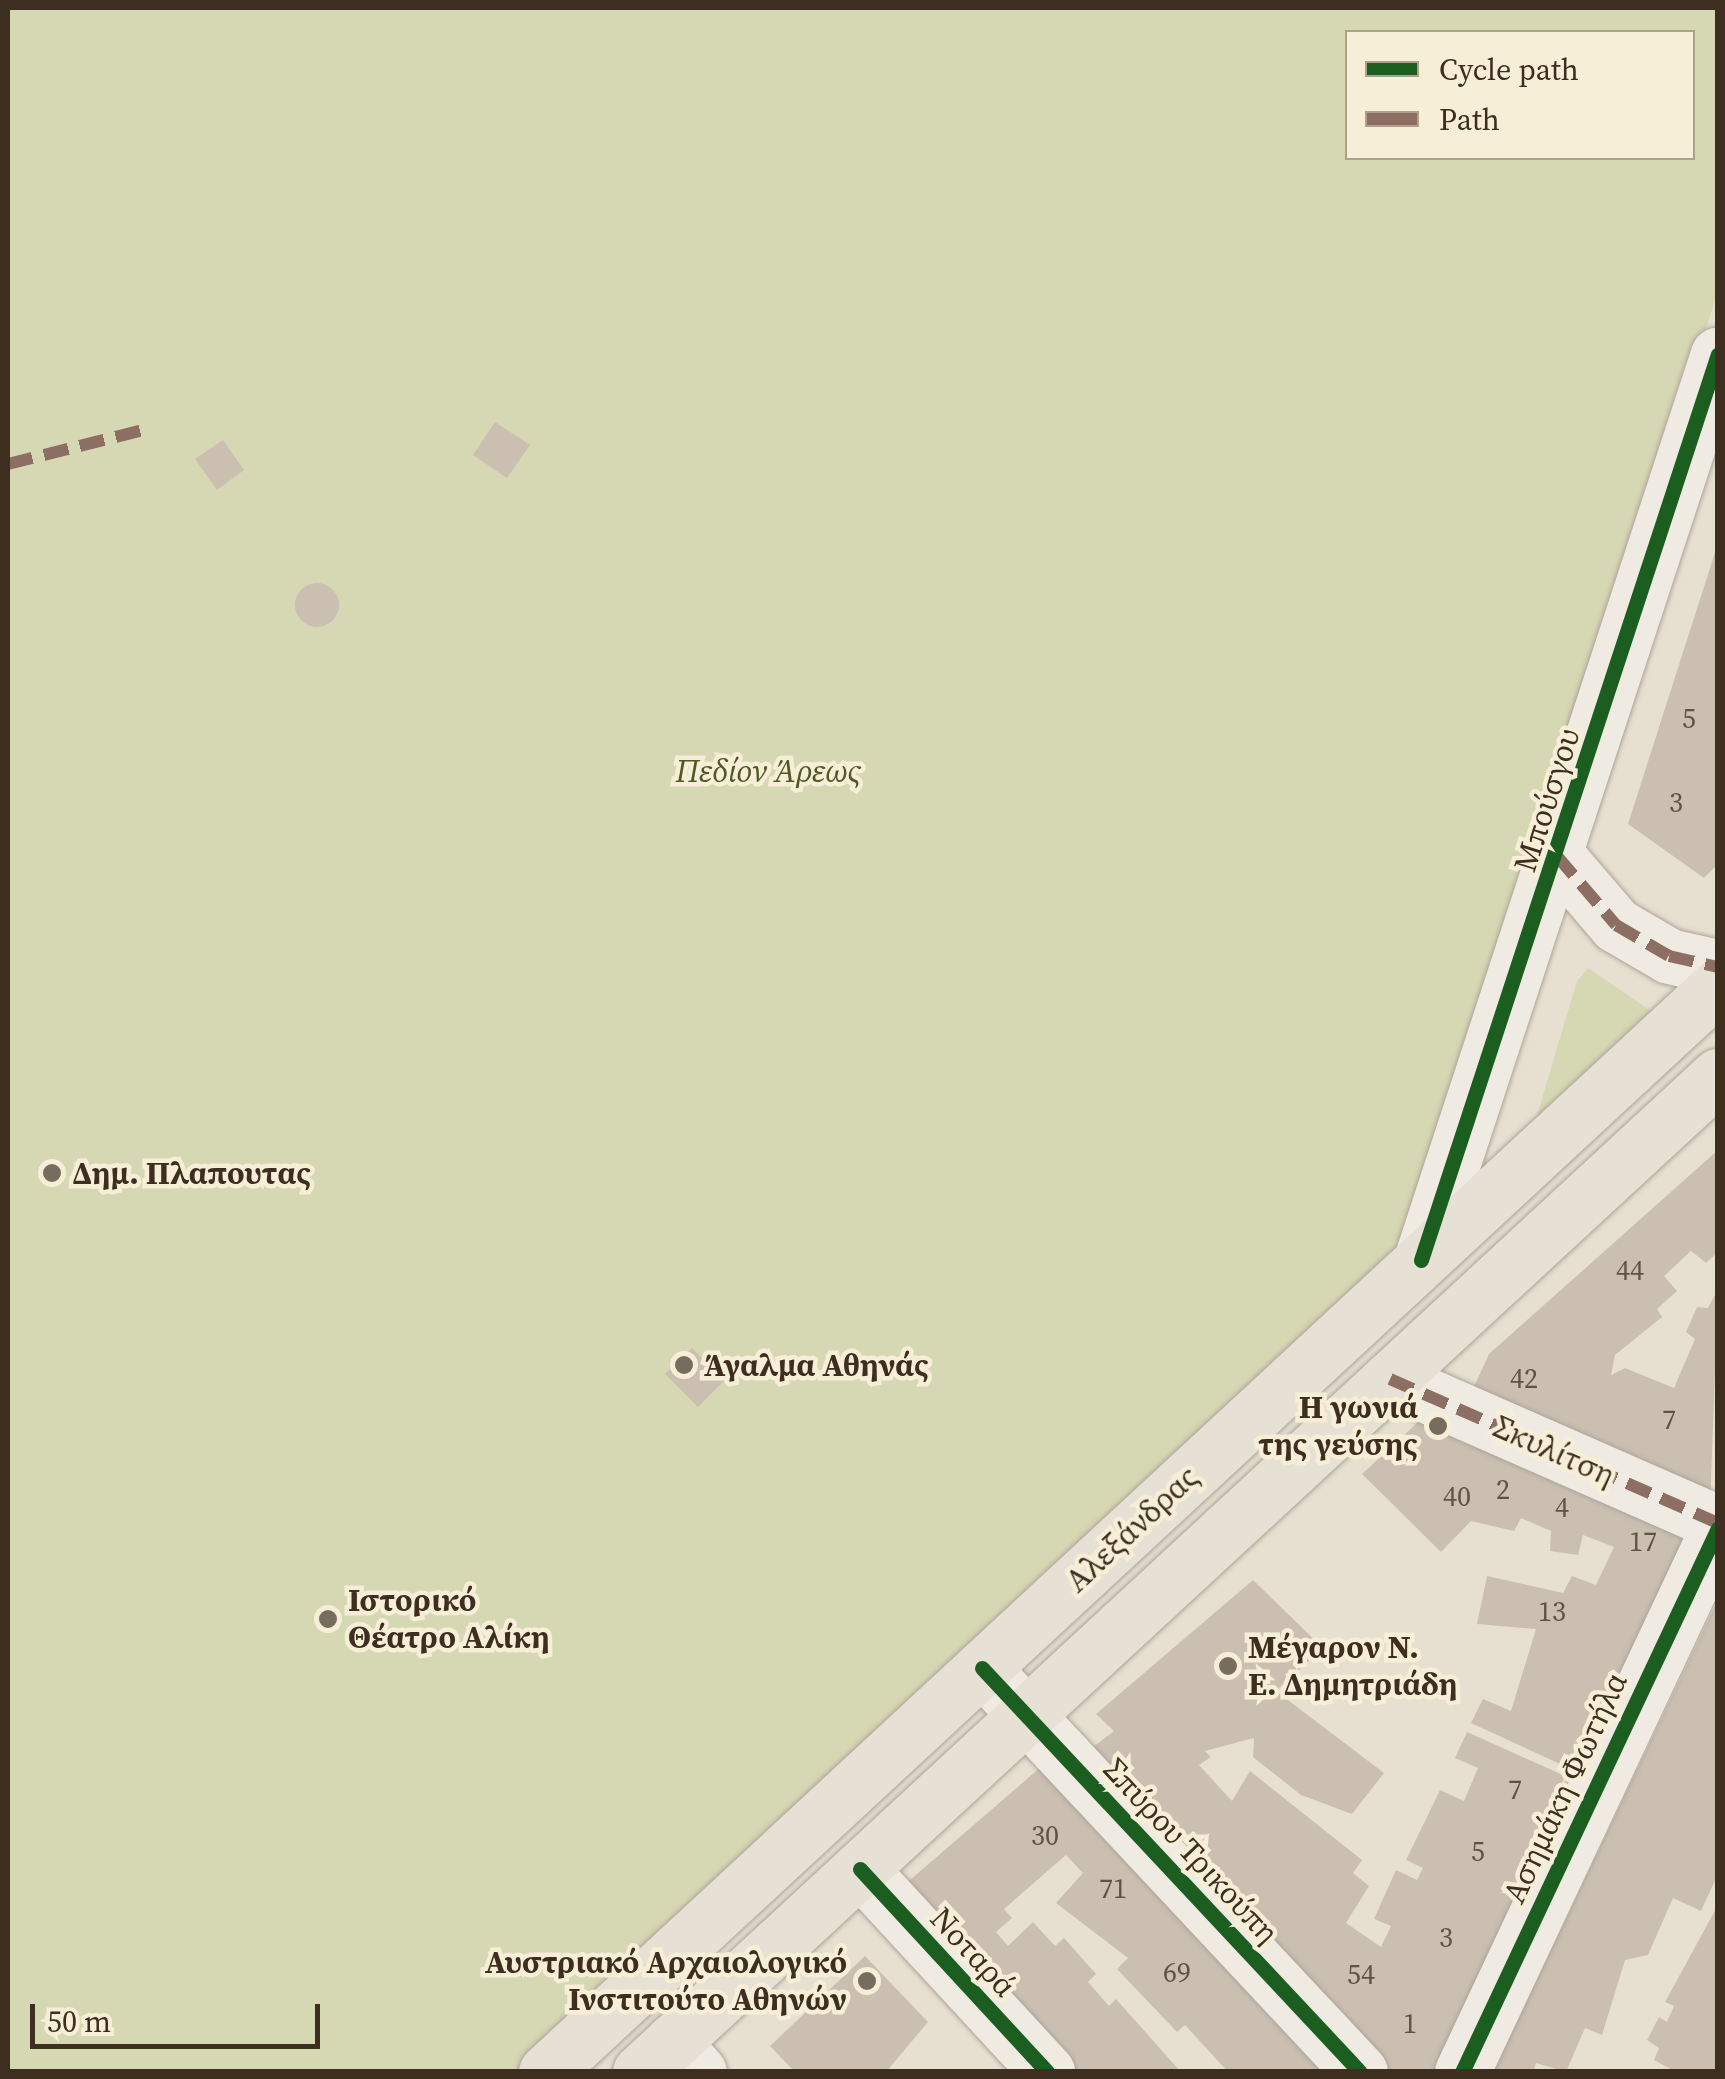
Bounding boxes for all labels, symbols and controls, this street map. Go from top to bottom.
legend [1345,30,1695,160]
text: Cycle path [1439,49,1579,90]
text: Path [1439,99,1500,140]
house number: 5 [1682,701,1696,735]
street label: Μπούσγου [1506,723,1588,877]
park label: Πεδίον Άρεως [676,752,860,790]
house number: 3 [1669,785,1683,819]
place label: Δημ. Πλαπουτας [72,1154,311,1192]
marker: Δημ. Πλαπουτας [41,1162,63,1184]
house number: 44 [1616,1253,1644,1287]
place label: Άγαλμα Αθηνάς [704,1346,929,1384]
marker: Άγαλμα Αθηνάς [673,1354,695,1376]
house number: 42 [1510,1361,1538,1395]
place label: Η γωνιά της γεύσης [1258,1389,1418,1464]
house number: 7 [1662,1402,1676,1436]
street label: Σκυλίτση [1488,1407,1620,1495]
marker: Η γωνιά της γεύσης [1427,1415,1449,1437]
street label: Αλεξάνδρας [1058,1458,1206,1600]
house number: 2 [1496,1472,1510,1506]
house number: 40 [1443,1479,1471,1513]
house number: 4 [1555,1490,1569,1524]
house number: 17 [1629,1524,1657,1558]
place label: Ιστορικό Θέατρο Αλίκη [348,1582,550,1657]
house number: 13 [1538,1594,1566,1628]
marker: Ιστορικό Θέατρο Αλίκη [317,1608,339,1630]
place label: Μέγαρον Ν. Ε. Δημητριάδη [1248,1629,1457,1704]
marker: Μέγαρον Ν. Ε. Δημητριάδη [1217,1655,1239,1677]
street label: Ασημάκη Φωτήλα [1495,1667,1635,1909]
street label: Σπύρου Τρικούπη [1095,1750,1287,1952]
house number: 7 [1508,1772,1522,1806]
house number: 30 [1031,1818,1059,1852]
house number: 5 [1471,1834,1485,1868]
house number: 71 [1099,1871,1127,1905]
street label: Νοταρά [922,1900,1024,2004]
house number: 3 [1439,1920,1453,1954]
place label: Αυστριακό Αρχαιολογικό Ινστιτούτο Αθηνών [485,1944,847,2019]
house number: 69 [1163,1955,1191,1989]
house number: 54 [1347,1957,1375,1991]
marker: Αυστριακό Αρχαιολογικό Ινστιτούτο Αθηνών [856,1970,878,1992]
scale bar [35,1984,325,2046]
text: 50 m [47,2001,111,2042]
house number: 1 [1403,2006,1417,2040]

